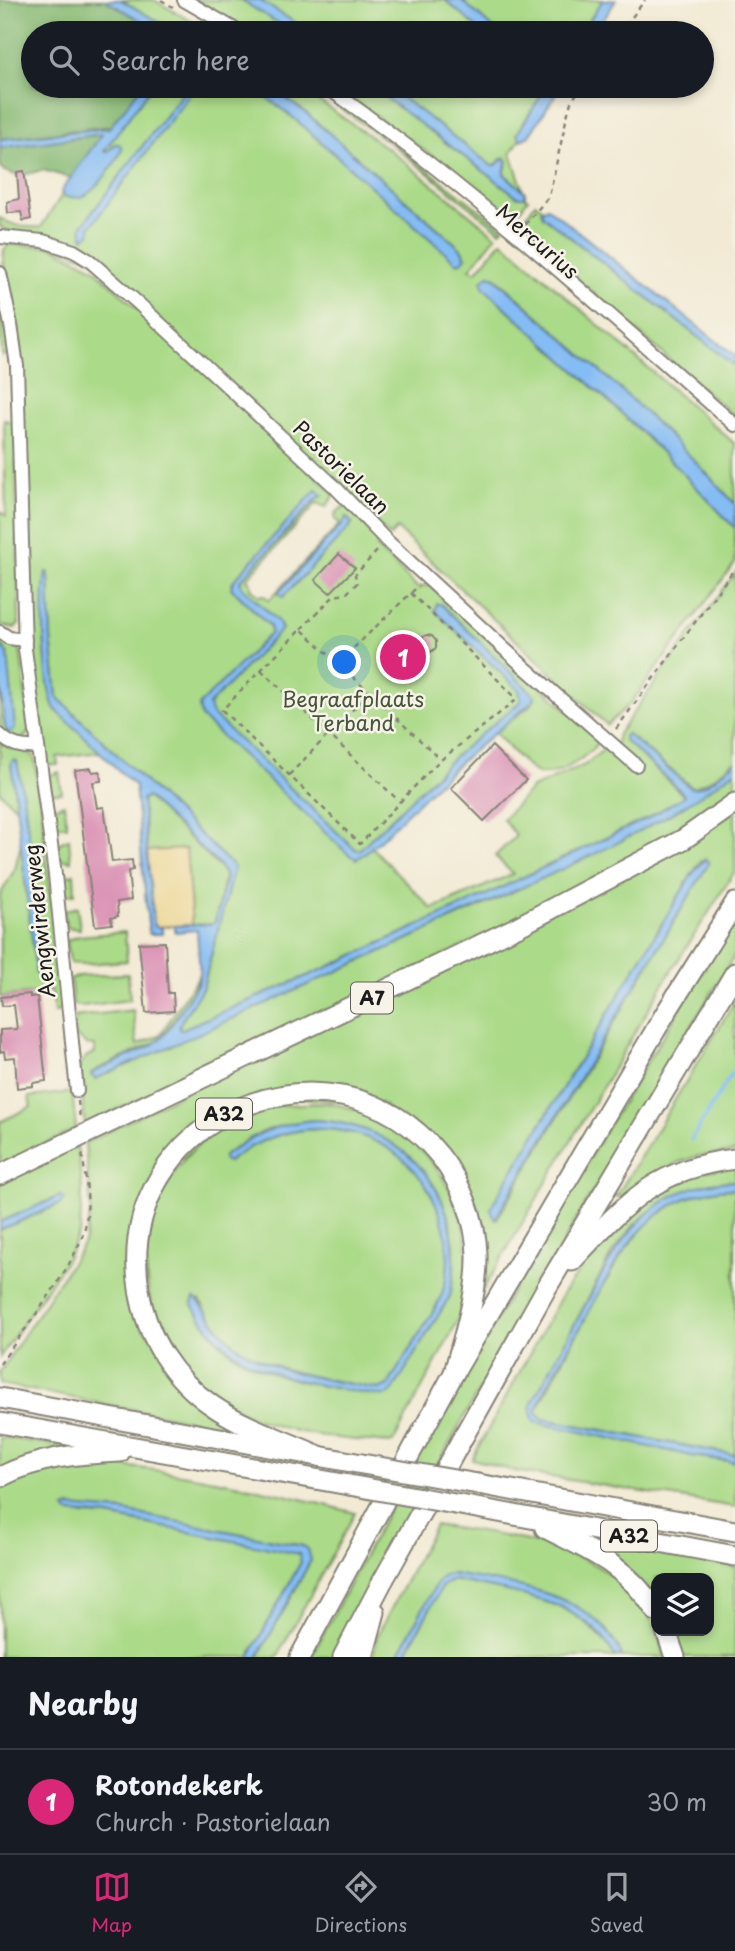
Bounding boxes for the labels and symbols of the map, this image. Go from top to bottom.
street label: Mercurius [490,195,587,286]
street label: Pastorielaan [287,412,398,521]
pin: 1 [380,631,426,683]
your location [327,645,361,679]
park label: Begraafplaats Terband [282,682,424,738]
street label: Aengwirderweg [14,843,62,1000]
road number: A7 [351,982,393,1014]
road number: A32 [196,1098,252,1130]
road number: A32 [601,1520,657,1552]

